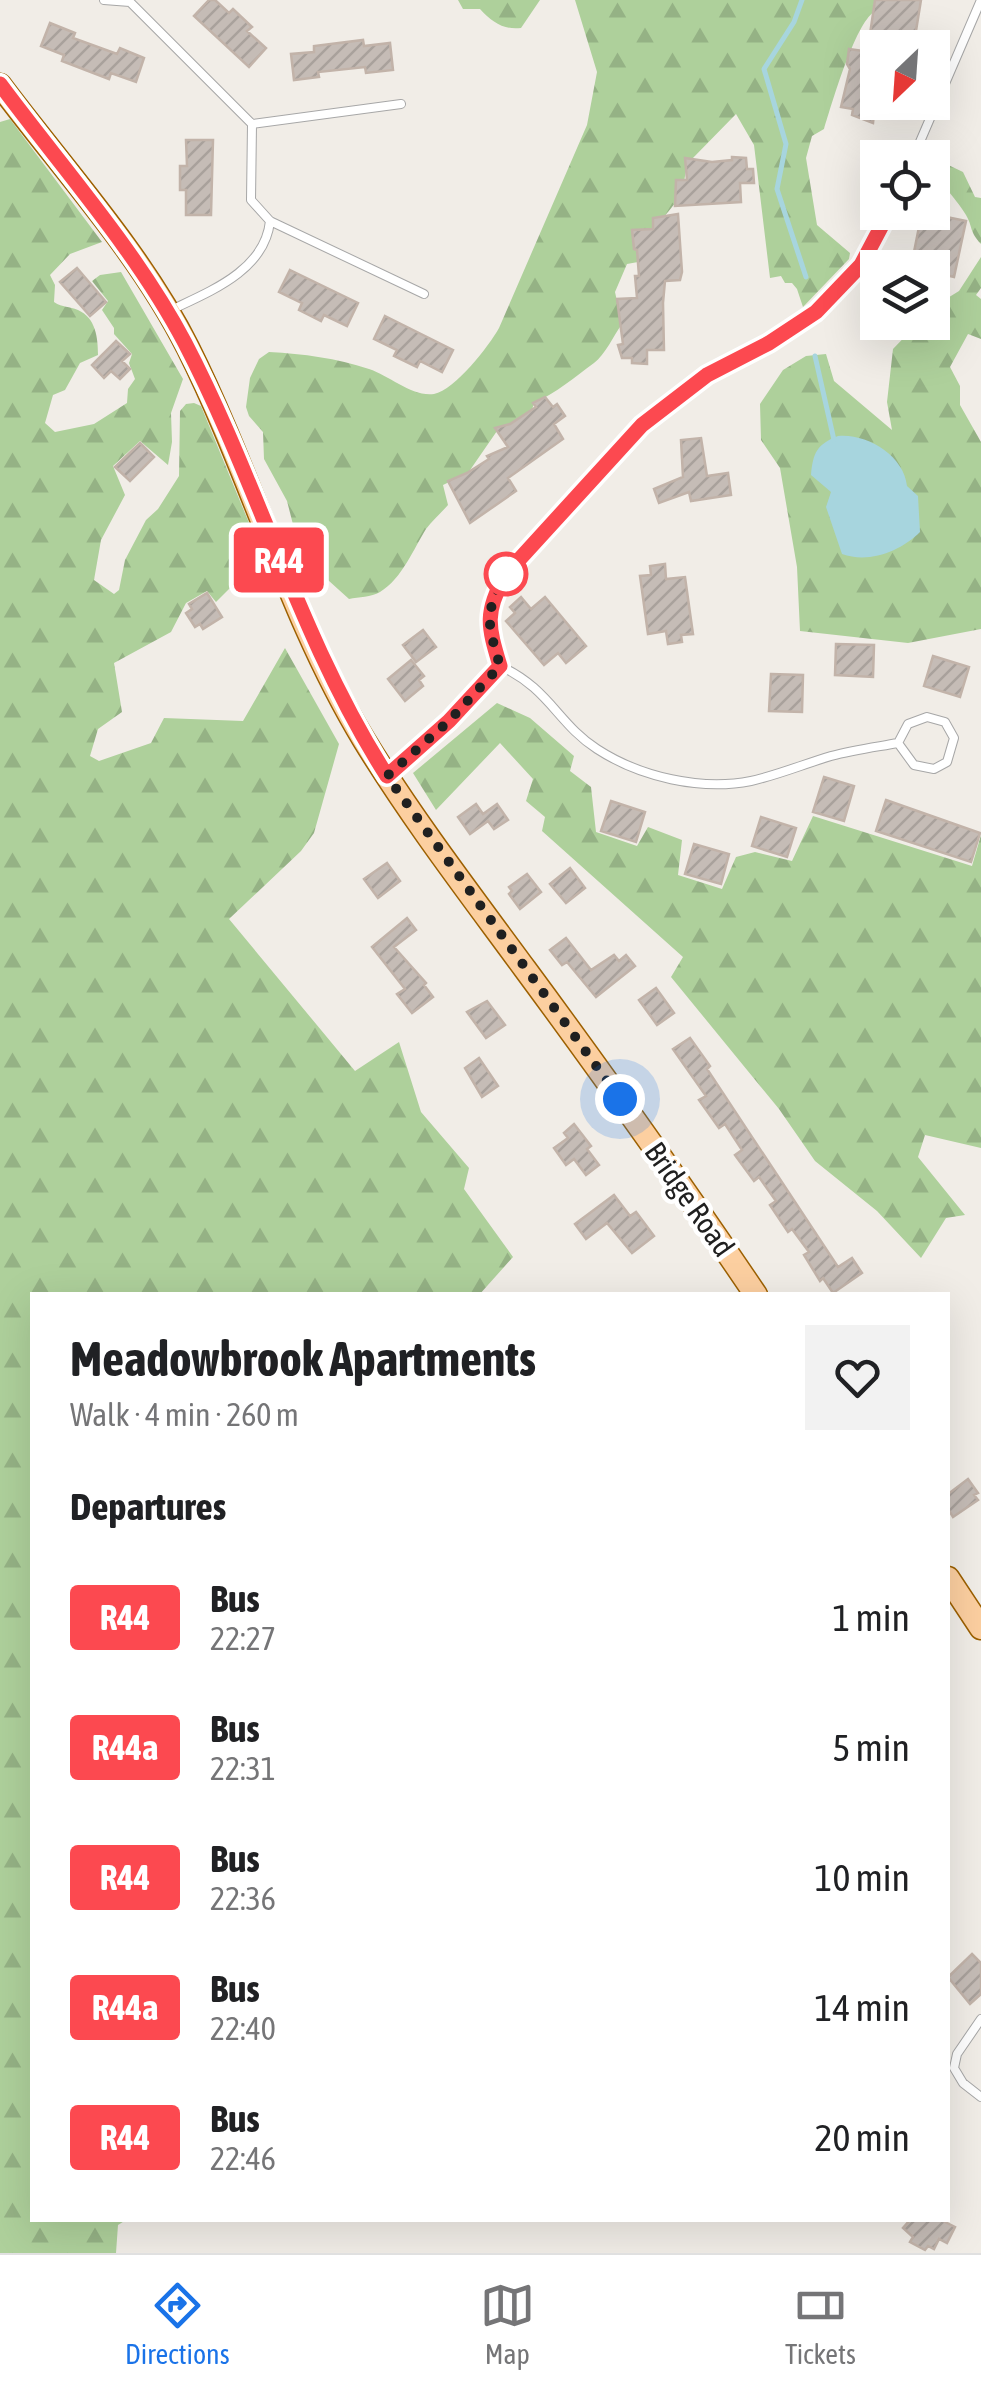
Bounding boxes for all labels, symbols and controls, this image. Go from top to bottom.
north arrow [860,30,950,120]
map controls [860,30,950,340]
button: locate [860,140,950,230]
button: layers [860,250,950,340]
line badge: R44 [222,528,336,592]
text: R44 [254,540,304,580]
unlabelled marker [485,553,527,595]
your location [595,1074,645,1124]
street label: Bridge Road [638,1135,742,1263]
button: heart [805,1325,910,1430]
text: Meadowbrook Apartments [70,1331,536,1386]
text: Walk · 4 min · 260 m [70,1396,299,1433]
text: Departures [70,1485,226,1528]
text: Bus [210,1577,260,1620]
text: 1 min [832,1596,910,1639]
text: R44 [100,1597,150,1637]
text: 22:27 [210,1620,276,1657]
text: Bus [210,1707,260,1750]
text: 5 min [832,1726,910,1769]
text: R44a [92,1727,158,1767]
text: 22:31 [210,1750,276,1787]
text: Bus [210,1837,260,1880]
text: 10 min [815,1856,910,1899]
text: R44 [100,1857,150,1897]
text: 22:36 [210,1880,276,1917]
text: Bus [210,1967,260,2010]
text: 14 min [815,1986,910,2029]
text: R44a [92,1987,158,2027]
text: 22:40 [210,2010,276,2047]
text: Bus [210,2097,260,2140]
text: 20 min [815,2116,910,2159]
text: R44 [100,2117,150,2157]
text: 22:46 [210,2140,276,2177]
tab: Directions [125,2278,230,2370]
tab: Map [480,2278,535,2370]
tab: Tickets [785,2278,856,2370]

